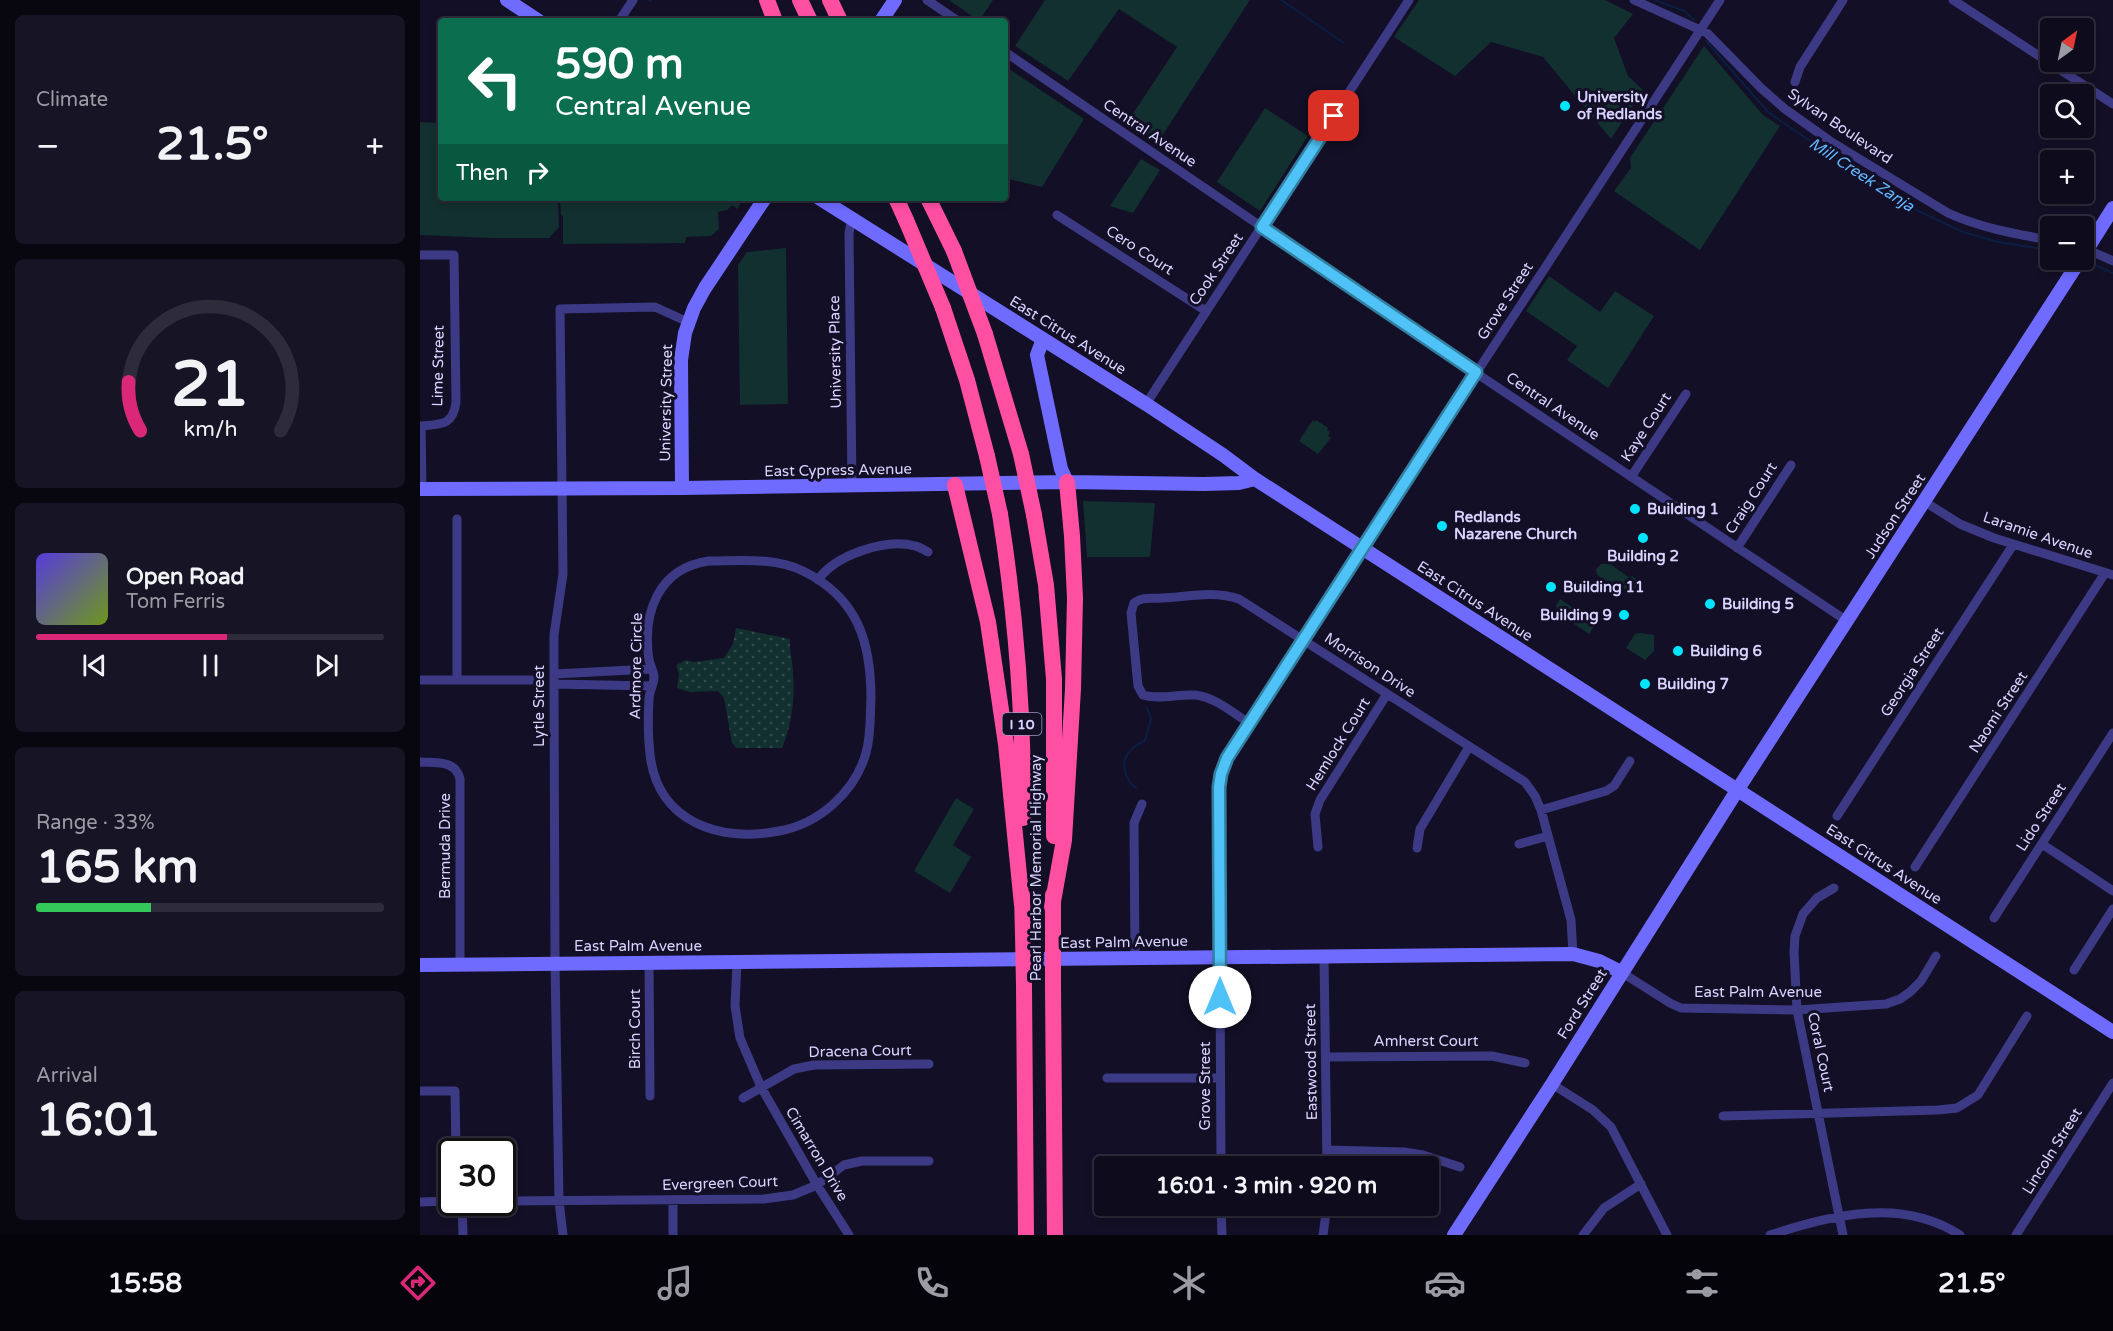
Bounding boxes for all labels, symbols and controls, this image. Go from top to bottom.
north arrow [2040,18,2094,72]
map controls [2040,18,2094,270]
text: 590 m [555,39,684,90]
icon: left [456,42,534,120]
street label: Sylvan Boulevard [1784,84,1896,168]
button: search [2040,84,2094,138]
text: Climate [36,88,108,112]
place label: University of Redlands [1577,88,1662,123]
text: Central Avenue [555,90,751,123]
pin [1308,90,1359,141]
street label: Central Avenue [1100,95,1200,171]
icon: arrive [1317,99,1350,132]
marker: University of Redlands [1558,99,1572,113]
text: 21.5° [156,118,269,172]
text: − [36,127,60,166]
text: + [365,127,384,166]
water label: Mill Creek Zanja [1805,133,1919,217]
button: + [2040,150,2094,204]
icon: right [521,156,554,189]
text: Then [456,160,509,186]
button: − [2040,216,2094,270]
street label: Cero Court [1103,221,1177,279]
street label: Cook Street [1185,229,1247,309]
street label: Grove Street [1473,259,1537,343]
street label: East Citrus Avenue [1006,292,1130,378]
street label: University Place [825,295,845,409]
street label: Lime Street [428,325,448,407]
street label: University Street [656,344,676,462]
text: 21 [171,348,249,423]
street label: Central Avenue [1503,368,1603,444]
street label: Kaye Court [1617,389,1675,465]
text: km/h [183,416,237,442]
street label: Craig Court [1721,459,1781,537]
street label: East Cypress Avenue [764,460,912,480]
street label: Judson Street [1861,470,1929,562]
place label: Building 1 [1647,500,1719,519]
marker: Building 1 [1628,502,1642,516]
place label: Redlands Nazarene Church [1454,508,1577,543]
street label: Laramie Avenue [1981,508,2095,562]
marker: Redlands Nazarene Church [1435,519,1449,533]
marker: Building 2 [1636,531,1650,545]
place label: Building 2 [1607,547,1679,566]
street label: East Citrus Avenue [1414,557,1536,645]
text: Open Road [126,564,244,590]
place label: Building 11 [1563,578,1644,597]
marker: Building 11 [1544,580,1558,594]
text: Tom Ferris [126,590,225,614]
place label: Building 5 [1722,595,1794,614]
marker: Building 5 [1703,597,1717,611]
place label: Building 9 [1540,606,1612,625]
marker: Building 9 [1617,608,1631,622]
street label: Ardmore Circle [626,612,646,720]
street label: Georgia Street [1876,624,1948,720]
street label: Morrison Drive [1321,629,1419,701]
place label: Building 6 [1690,642,1762,661]
marker: Building 6 [1671,644,1685,658]
icon: previous [78,649,111,682]
icon: pause [194,649,227,682]
icon: next [310,649,343,682]
street label: Lytle Street [530,665,548,747]
street label: Naomi Street [1965,668,2031,756]
place label: Building 7 [1657,675,1729,694]
marker: Building 7 [1638,677,1652,691]
street label: Hemlock Court [1302,694,1374,794]
road number: I 10 [1002,713,1042,735]
street label: Pearl Harbor Memorial Highway [1027,755,1045,981]
street label: Lido Street [2012,779,2070,854]
street label: Bermuda Drive [436,793,454,899]
text: Range · 33% [36,811,155,835]
street label: East Citrus Avenue [1823,820,1945,908]
text: 165 km [36,841,198,895]
street label: East Palm Avenue [1060,932,1188,952]
street label: East Palm Avenue [574,937,702,955]
position arrow [1188,965,1252,1029]
street label: Ford Street [1553,965,1611,1042]
street label: East Palm Avenue [1694,983,1822,1001]
street label: Birch Court [626,988,644,1069]
street label: Eastwood Street [1301,1003,1321,1121]
street label: Coral Court [1804,1010,1838,1094]
street label: Amherst Court [1374,1032,1479,1050]
street label: Dracena Court [808,1041,912,1061]
street label: Grove Street [1196,1041,1214,1131]
text: Arrival [36,1064,98,1088]
text: 16:01 [36,1094,161,1148]
street label: Cimarron Drive [782,1104,852,1204]
street label: Lincoln Street [2018,1104,2086,1197]
speed limit sign: 30 [438,1138,516,1216]
street label: Evergreen Court [662,1172,779,1194]
text: 16:01 · 3 min · 920 m [1156,1173,1377,1199]
icon: directions [397,1262,439,1304]
icon: music [654,1262,696,1304]
icon: phone [911,1262,953,1304]
icon: climate [1168,1262,1210,1304]
icon: car [1424,1262,1466,1304]
icon: filters [1681,1262,1723,1304]
text: 15:58 [107,1267,182,1300]
text: 21.5° [1938,1267,2006,1300]

